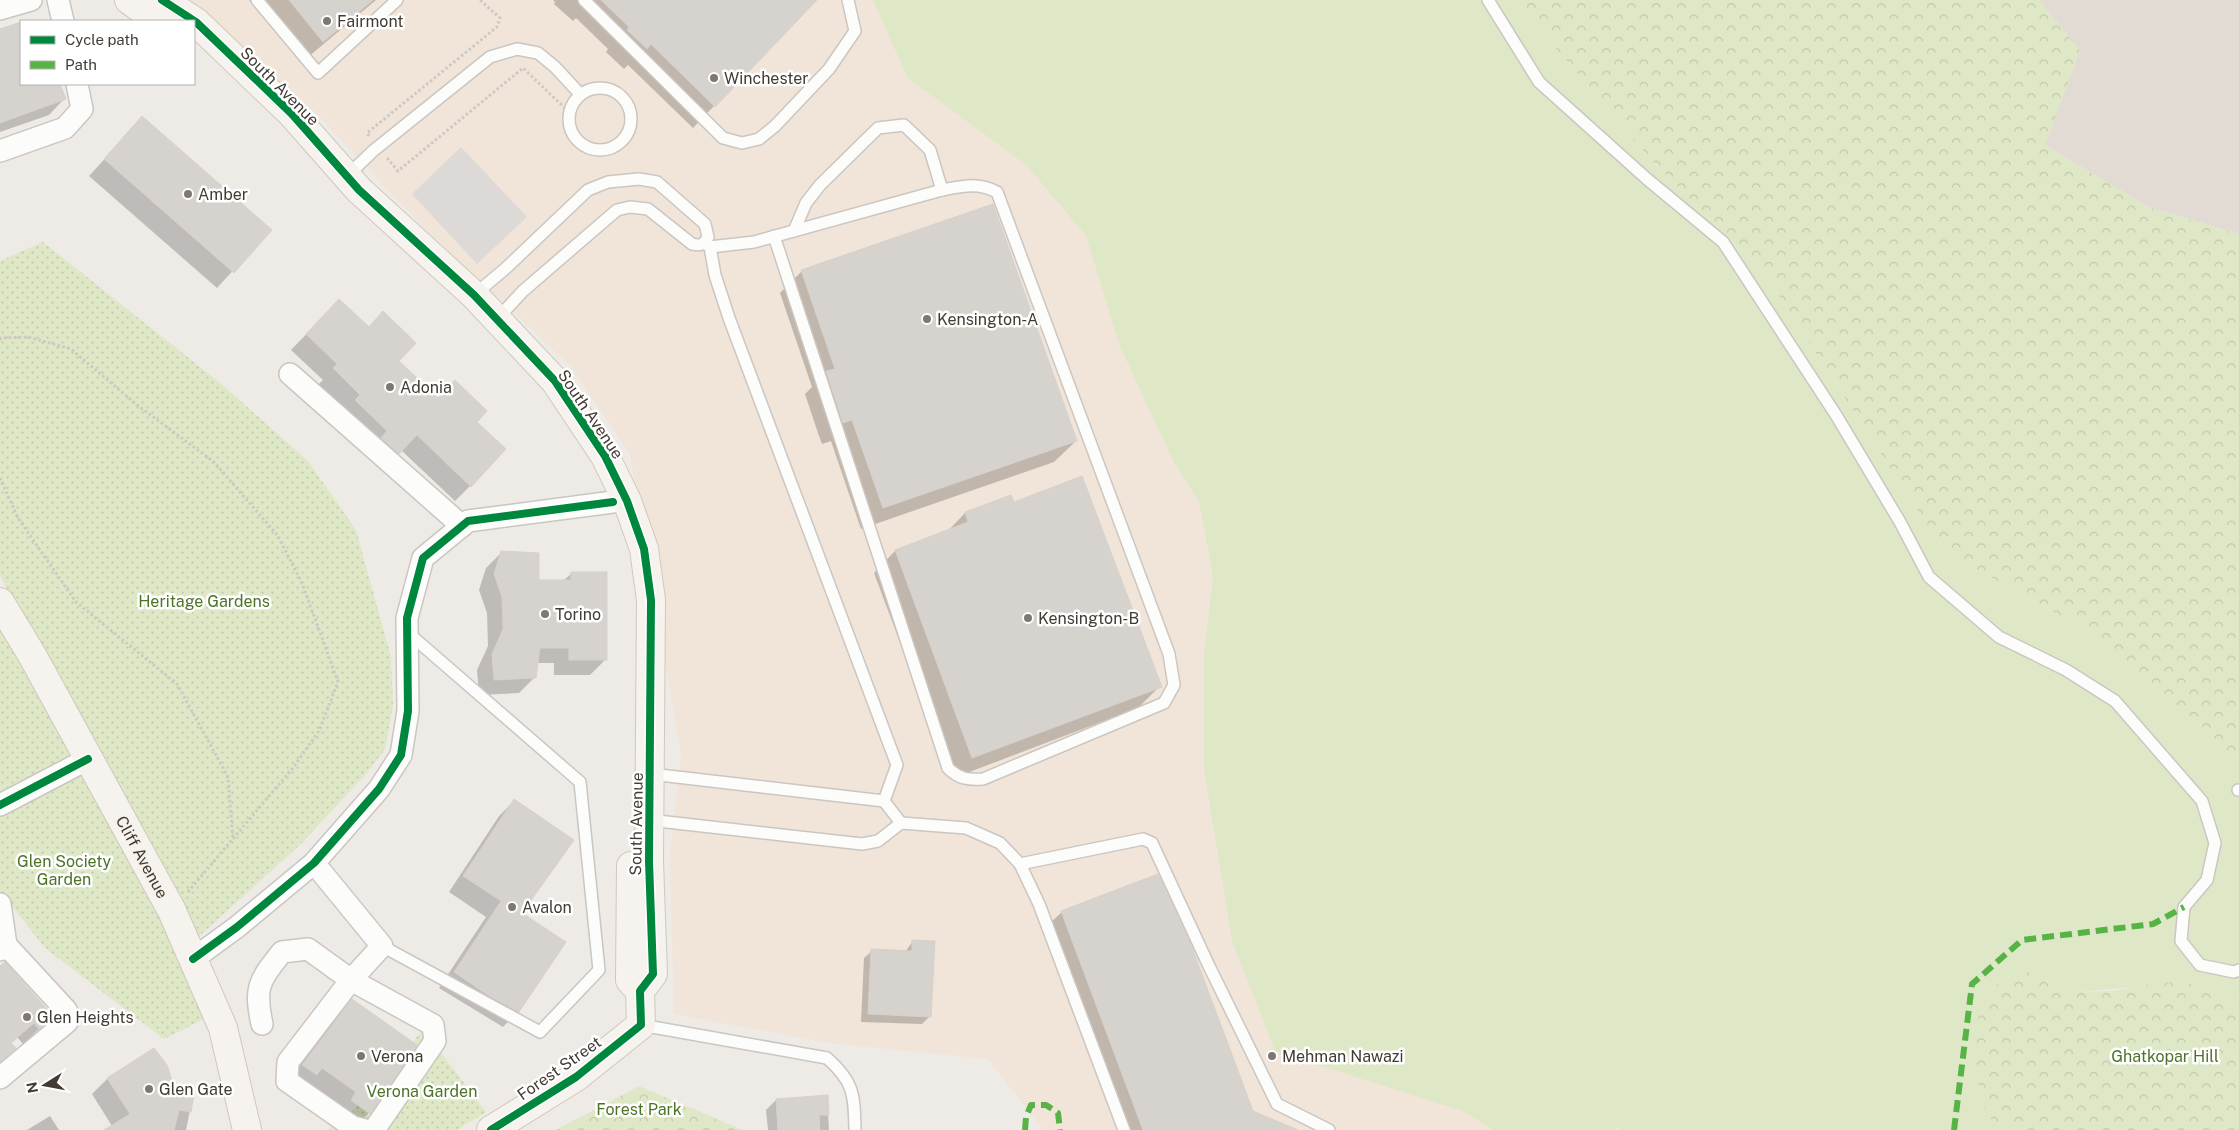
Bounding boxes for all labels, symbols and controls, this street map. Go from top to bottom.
place label: Fairmont [337,12,404,31]
marker: Fairmont [321,15,333,27]
legend [20,20,195,85]
text: Cycle path [65,31,139,48]
street label: South Avenue [236,43,323,130]
text: Path [65,56,97,73]
place label: Winchester [724,69,809,88]
marker: Winchester [708,72,720,84]
place label: Amber [198,185,248,204]
marker: Amber [182,188,194,200]
place label: Kensington-A [937,310,1038,329]
marker: Kensington-A [921,313,933,325]
street label: South Avenue [554,366,627,462]
place label: Adonia [400,378,452,397]
marker: Adonia [384,381,396,393]
park label: Heritage Gardens [138,592,270,611]
place label: Torino [555,605,601,624]
marker: Torino [539,608,551,620]
place label: Kensington-B [1038,609,1139,628]
marker: Kensington-B [1022,612,1034,624]
street label: South Avenue [626,772,647,876]
street label: Cliff Avenue [112,813,172,902]
park label: Glen Society Garden [17,852,112,889]
place label: Avalon [522,898,572,917]
marker: Avalon [506,901,518,913]
place label: Glen Heights [37,1008,134,1027]
marker: Glen Heights [21,1011,33,1023]
street label: Forest Street [514,1032,605,1104]
place label: Verona [371,1047,423,1066]
place label: Mehman Nawazi [1282,1047,1403,1066]
park label: Ghatkopar Hill [2111,1047,2219,1066]
marker: Verona [355,1050,367,1062]
marker: Mehman Nawazi [1266,1050,1278,1062]
north arrow [20,1060,70,1110]
place label: Glen Gate [159,1080,233,1099]
text: N [23,1081,41,1094]
park label: Verona Garden [367,1082,477,1101]
marker: Glen Gate [143,1083,155,1095]
park label: Forest Park [596,1100,682,1119]

